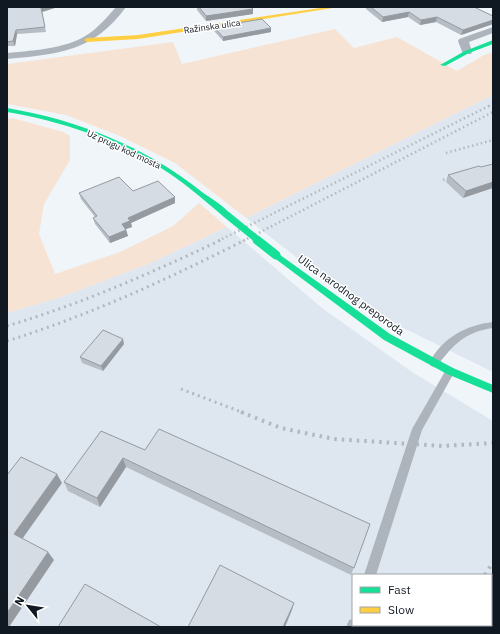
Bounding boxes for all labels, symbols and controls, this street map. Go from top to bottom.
street label: Ražinska ulica [183,17,241,35]
street label: Uz prugu kod mosta [85,127,163,171]
street label: Ulica narodnog preporoda [295,252,407,338]
legend [352,574,492,626]
text: Fast [388,582,411,597]
north arrow [8,586,48,626]
text: N [11,594,27,608]
text: Slow [388,602,414,617]

